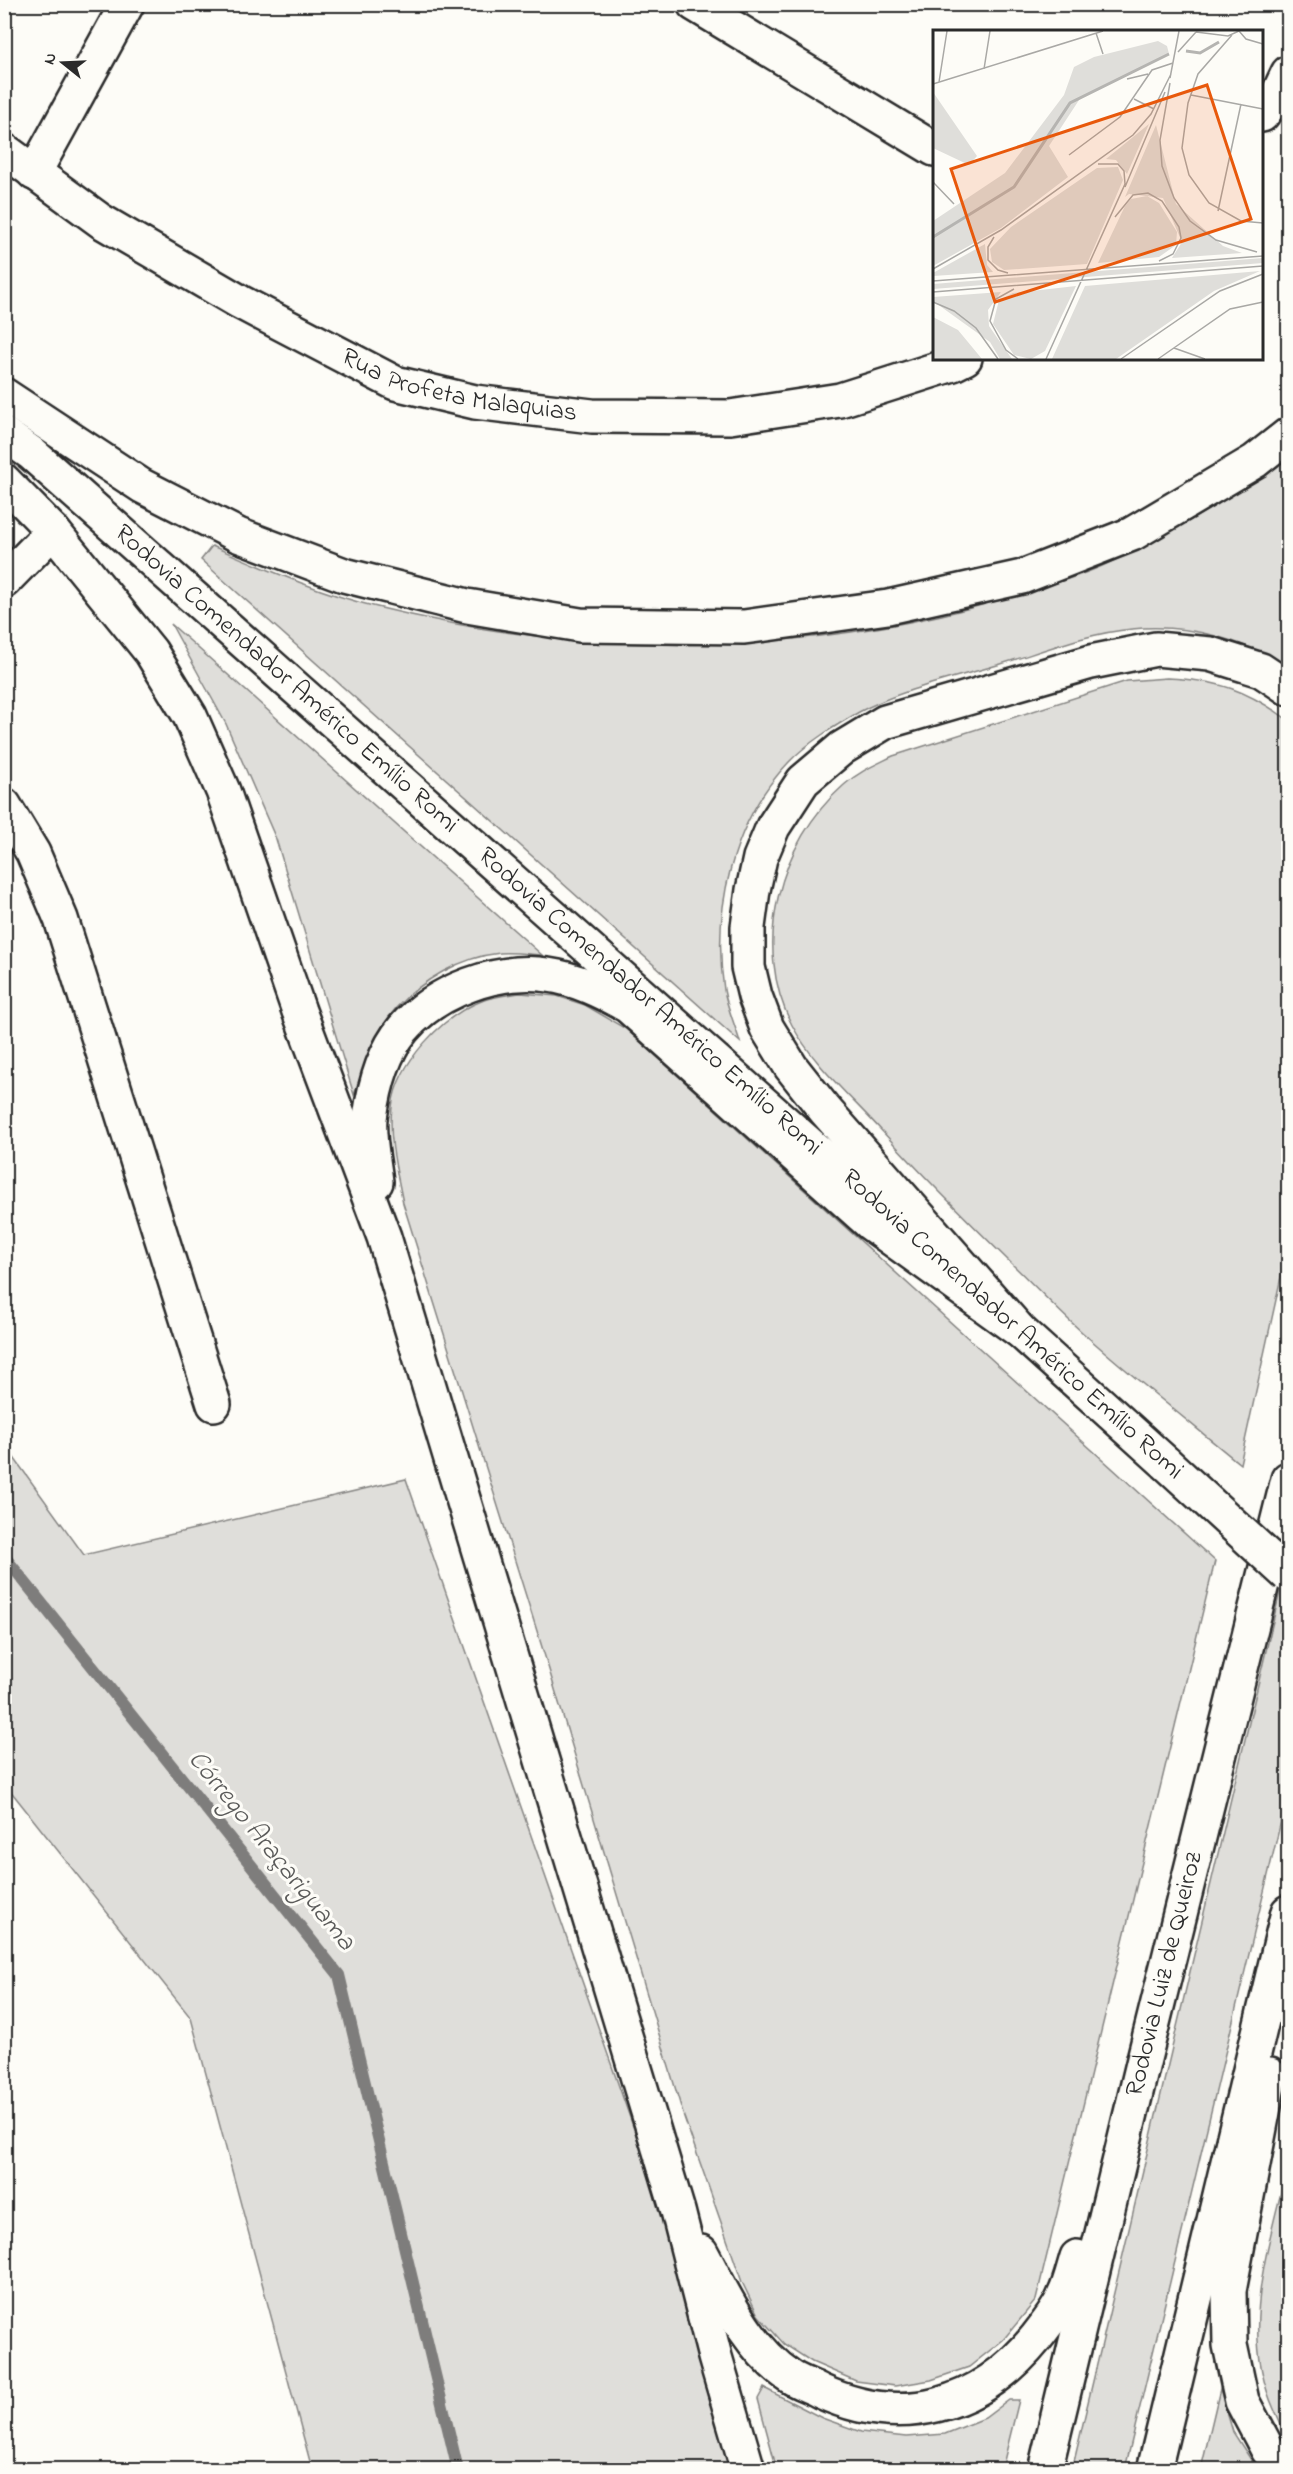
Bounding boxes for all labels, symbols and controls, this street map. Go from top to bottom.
inset map [933,30,1263,360]
north arrow [33,33,93,93]
text: N [38,50,64,68]
street label: Rua Profeta Malaquias [334,339,579,433]
street label: Rodovia Comendador Américo Emílio Romi [105,516,467,843]
street label: Rodovia Comendador Américo Emílio Romi [469,838,830,1166]
street label: Rodovia Comendador Américo Emílio Romi [832,1160,1192,1490]
water label: Córrego Araçariguama [177,1742,364,1960]
street label: Rodovia Luiz de Queiroz [1117,1848,1214,2101]

